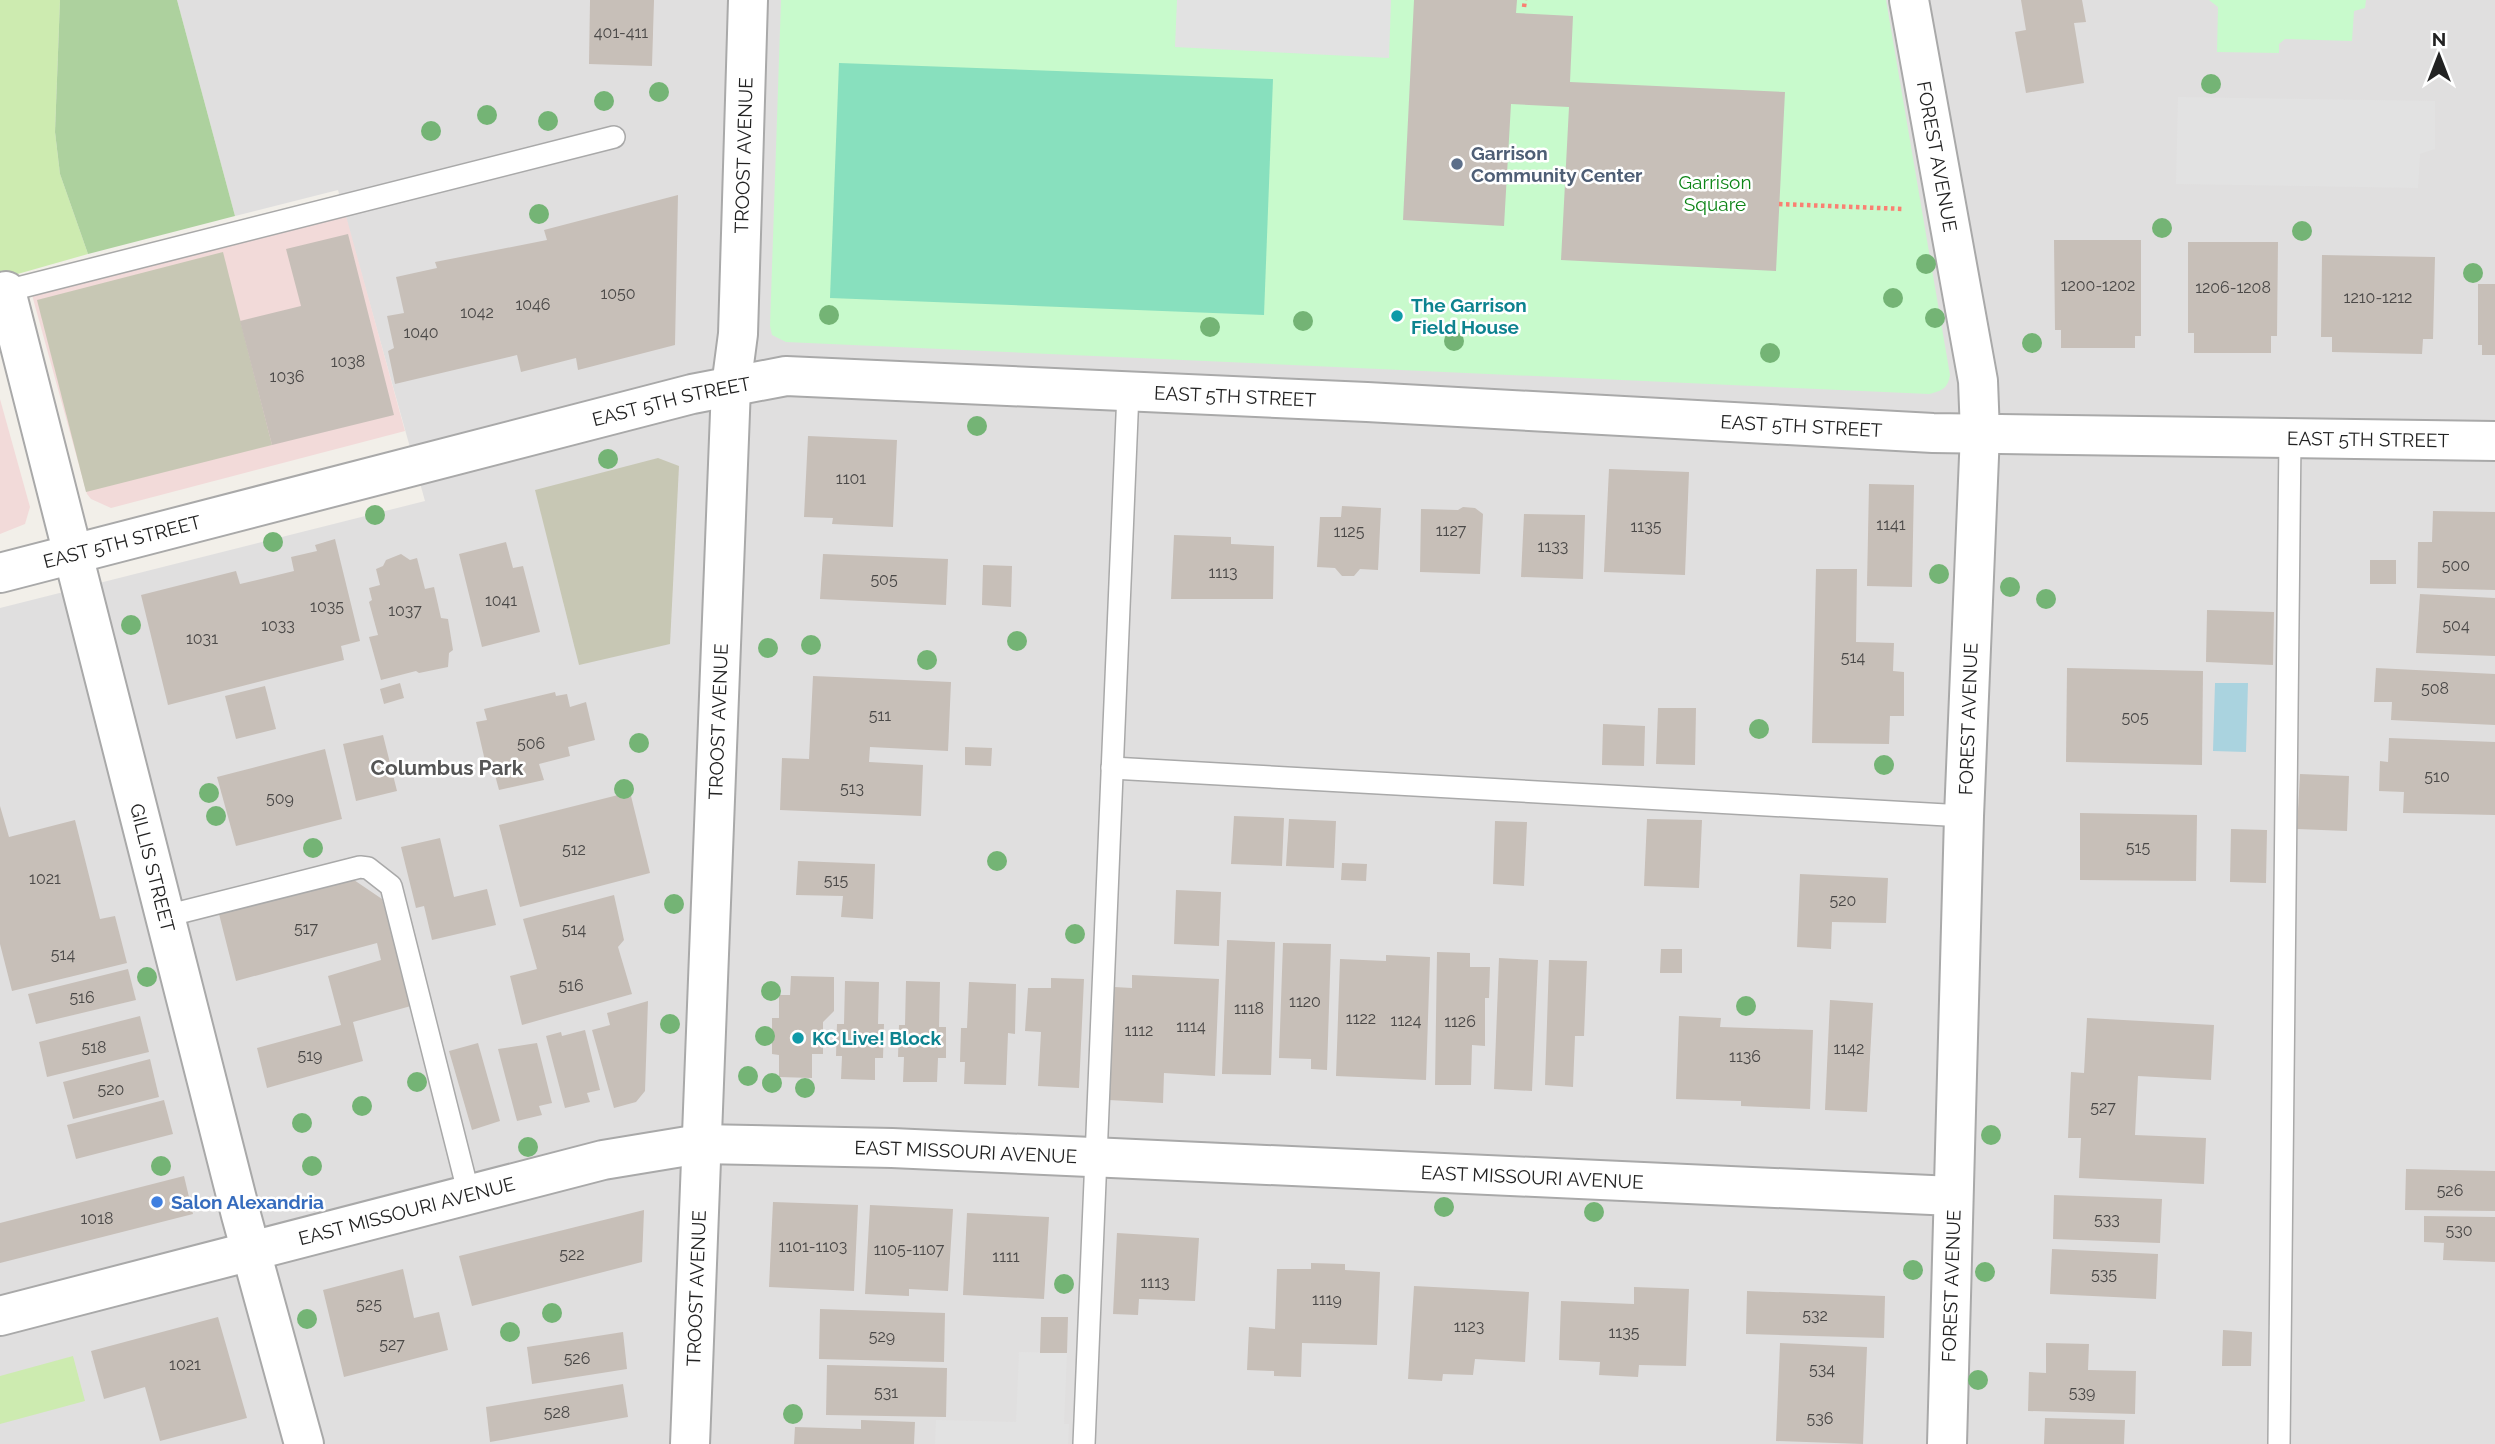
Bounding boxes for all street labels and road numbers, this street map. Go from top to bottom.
street label: TROOST AVENUE [730,77,757,234]
street label: FOREST AVENUE [1913,79,1962,234]
street label: EAST 5TH STREET [590,372,753,430]
street label: EAST 5TH STREET [1154,381,1317,411]
street label: EAST 5TH STREET [1720,410,1883,441]
street label: EAST 5TH STREET [2287,427,2450,451]
street label: EAST 5TH STREET [41,510,204,572]
street label: FOREST AVENUE [1954,642,1982,796]
street label: TROOST AVENUE [704,643,732,800]
street label: GILLIS STREET [126,801,180,935]
street label: EAST MISSOURI AVENUE [854,1136,1078,1167]
street label: EAST MISSOURI AVENUE [1420,1161,1644,1193]
street label: EAST MISSOURI AVENUE [296,1172,517,1249]
street label: FOREST AVENUE [1937,1209,1965,1363]
street label: TROOST AVENUE [682,1210,710,1367]

